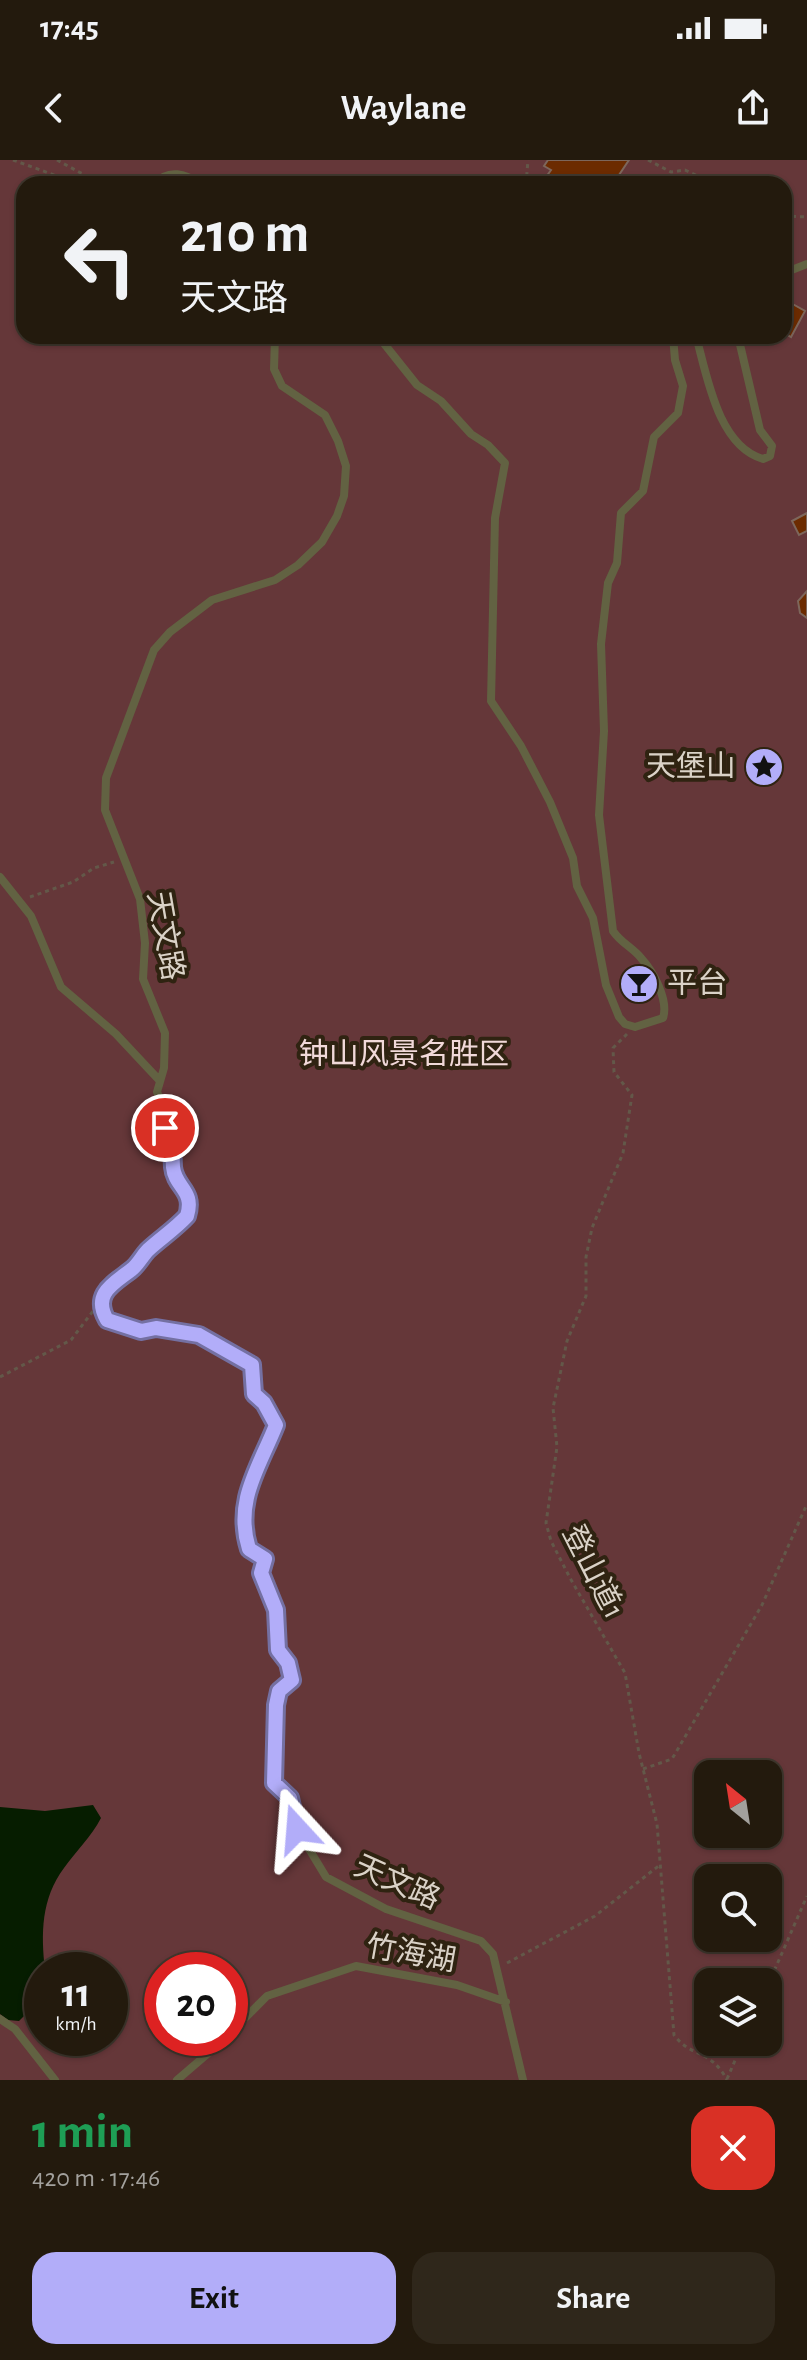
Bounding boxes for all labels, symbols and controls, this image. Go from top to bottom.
text: 17:45 [40,13,99,43]
icon: back [32,86,76,130]
icon: share [731,86,775,130]
text: Waylane [340,90,467,126]
text: 210 m [180,206,309,262]
icon: left [48,208,152,312]
text: 天文路 [180,281,288,317]
place icon: 天堡山 [743,746,785,788]
place label: 天堡山 [646,750,736,782]
street label: 天文路 [142,889,190,983]
bar icon: 平台 [618,963,660,1005]
place label: 平台 [667,967,727,999]
park label: 钟山风景名胜区 [299,1038,509,1070]
pin [131,1094,199,1162]
icon: arrive [143,1106,187,1150]
street label: 登山道1 [557,1520,631,1624]
north arrow [694,1760,782,1848]
map controls [694,1760,782,2056]
position arrow [255,1787,339,1871]
street label: 天文路 [350,1849,445,1915]
button: search [694,1864,782,1952]
street label: 竹海湖 [364,1929,458,1977]
speed limit sign: 20 [144,1952,248,2056]
button: layers [694,1968,782,2056]
text: 11 [62,1974,90,2014]
text: km/h [55,2014,97,2034]
button: close [691,2106,775,2190]
text: 1 min [32,2109,133,2157]
text: 420 m · 17:46 [32,2165,160,2191]
button: Exit [32,2252,396,2344]
button: Share [412,2252,775,2344]

